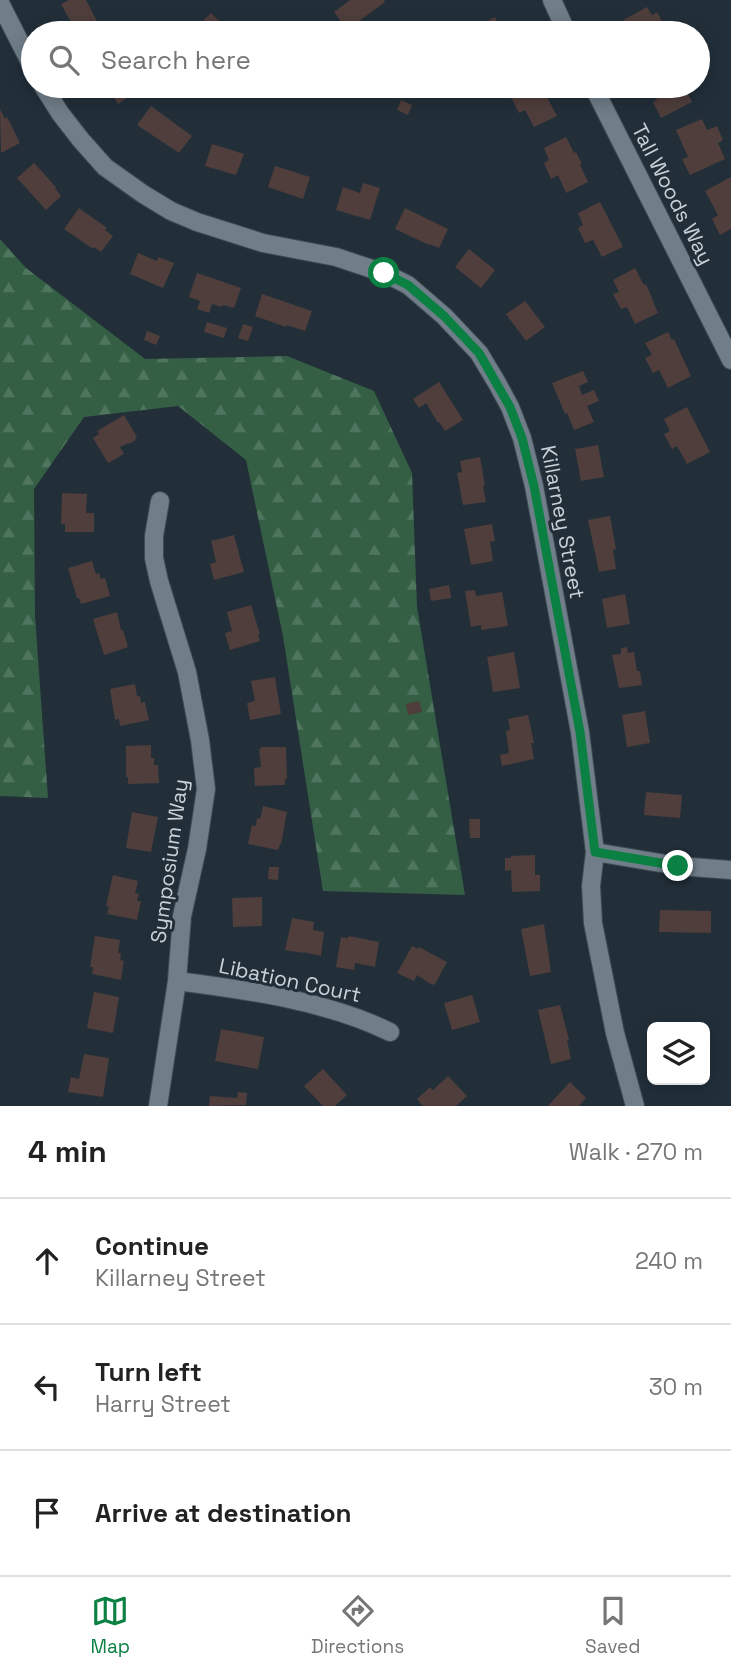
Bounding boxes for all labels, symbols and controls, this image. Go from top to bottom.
search box [21,21,710,98]
icon: search [45,41,83,79]
text: Search here [101,43,251,77]
street label: Tall Woods Way [626,119,720,269]
route start [368,257,399,288]
street label: Killarney Street [535,443,591,601]
street label: Symposium Way [144,777,194,945]
route end [662,850,693,881]
street label: Libation Court [217,952,363,1008]
map controls [647,1022,710,1085]
button: layers [647,1022,710,1085]
text: 4 min [28,1132,107,1171]
text: Walk · 270 m [569,1137,703,1167]
text: Continue [95,1229,209,1263]
icon: ahead [28,1242,66,1280]
text: 240 m [635,1246,703,1276]
text: Killarney Street [95,1263,266,1293]
text: Turn left [95,1355,202,1389]
icon: left [28,1368,66,1406]
text: 30 m [649,1372,703,1402]
text: Harry Street [95,1389,231,1419]
icon: arrive [28,1494,66,1532]
text: Arrive at destination [95,1496,352,1530]
tab: Map [90,1592,130,1659]
tab: Directions [311,1592,404,1659]
tab: Saved [585,1592,641,1659]

